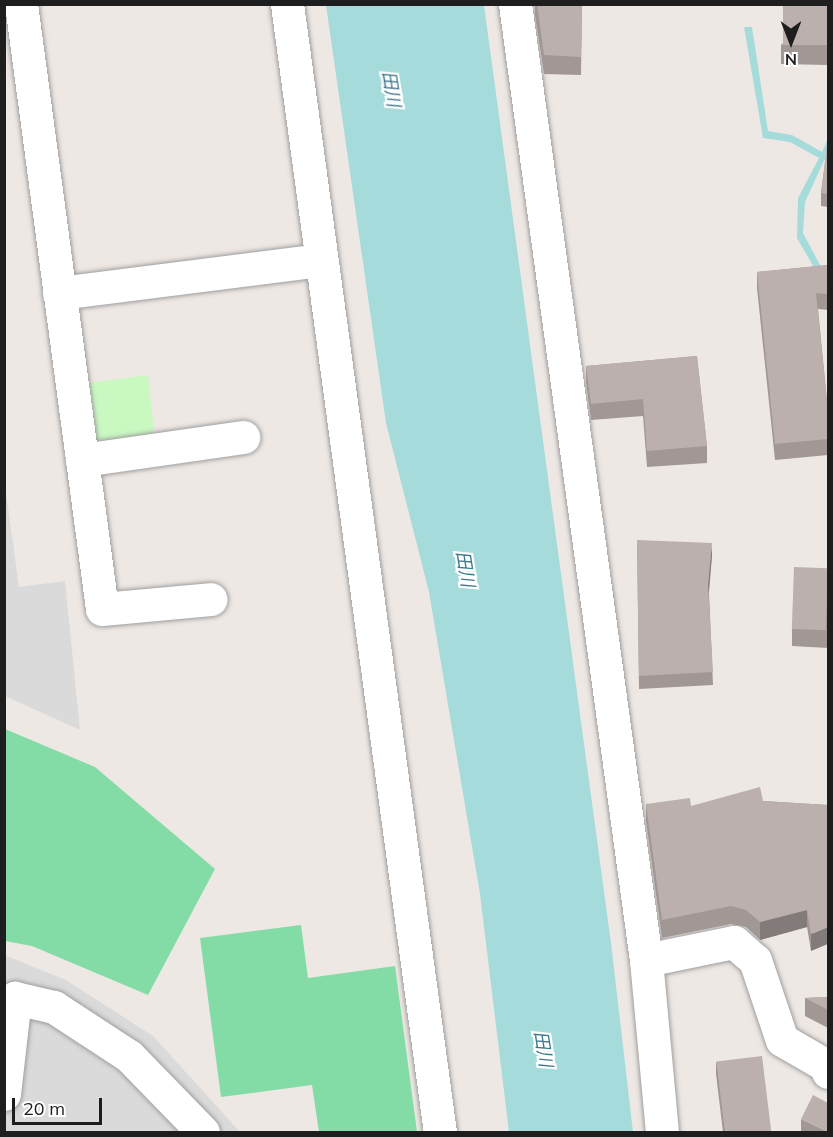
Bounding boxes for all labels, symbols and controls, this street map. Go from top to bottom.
north arrow [761,12,821,72]
text: N [785,50,797,70]
water label: 田川 [378,70,404,108]
water label: 田川 [452,550,478,588]
water label: 田川 [530,1030,556,1068]
scale bar [15,1086,105,1124]
text: 20 m [23,1097,65,1120]

